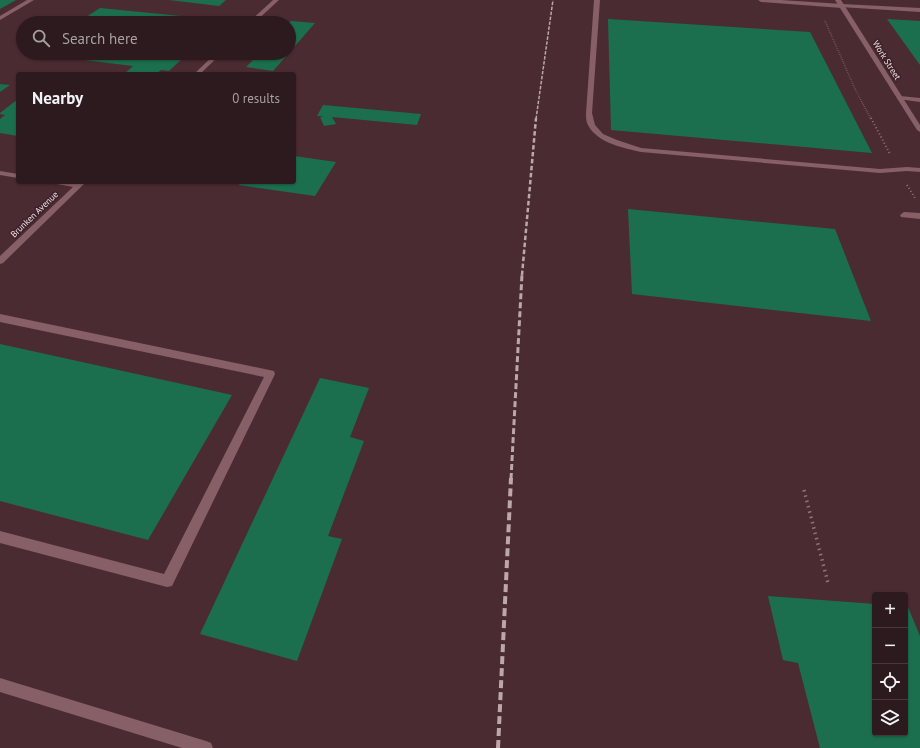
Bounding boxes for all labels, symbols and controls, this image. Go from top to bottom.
search box [16,16,296,60]
icon: search [30,27,52,49]
text: Search here [62,29,138,48]
street label: Work Street [871,38,903,82]
text: Nearby [32,87,83,109]
text: 0 results [232,90,280,107]
street label: Brunken Avenue [8,188,60,239]
map controls [872,592,908,736]
button: + [872,592,908,628]
button: − [872,628,908,664]
button: locate [872,664,908,700]
button: layers [872,700,908,736]

